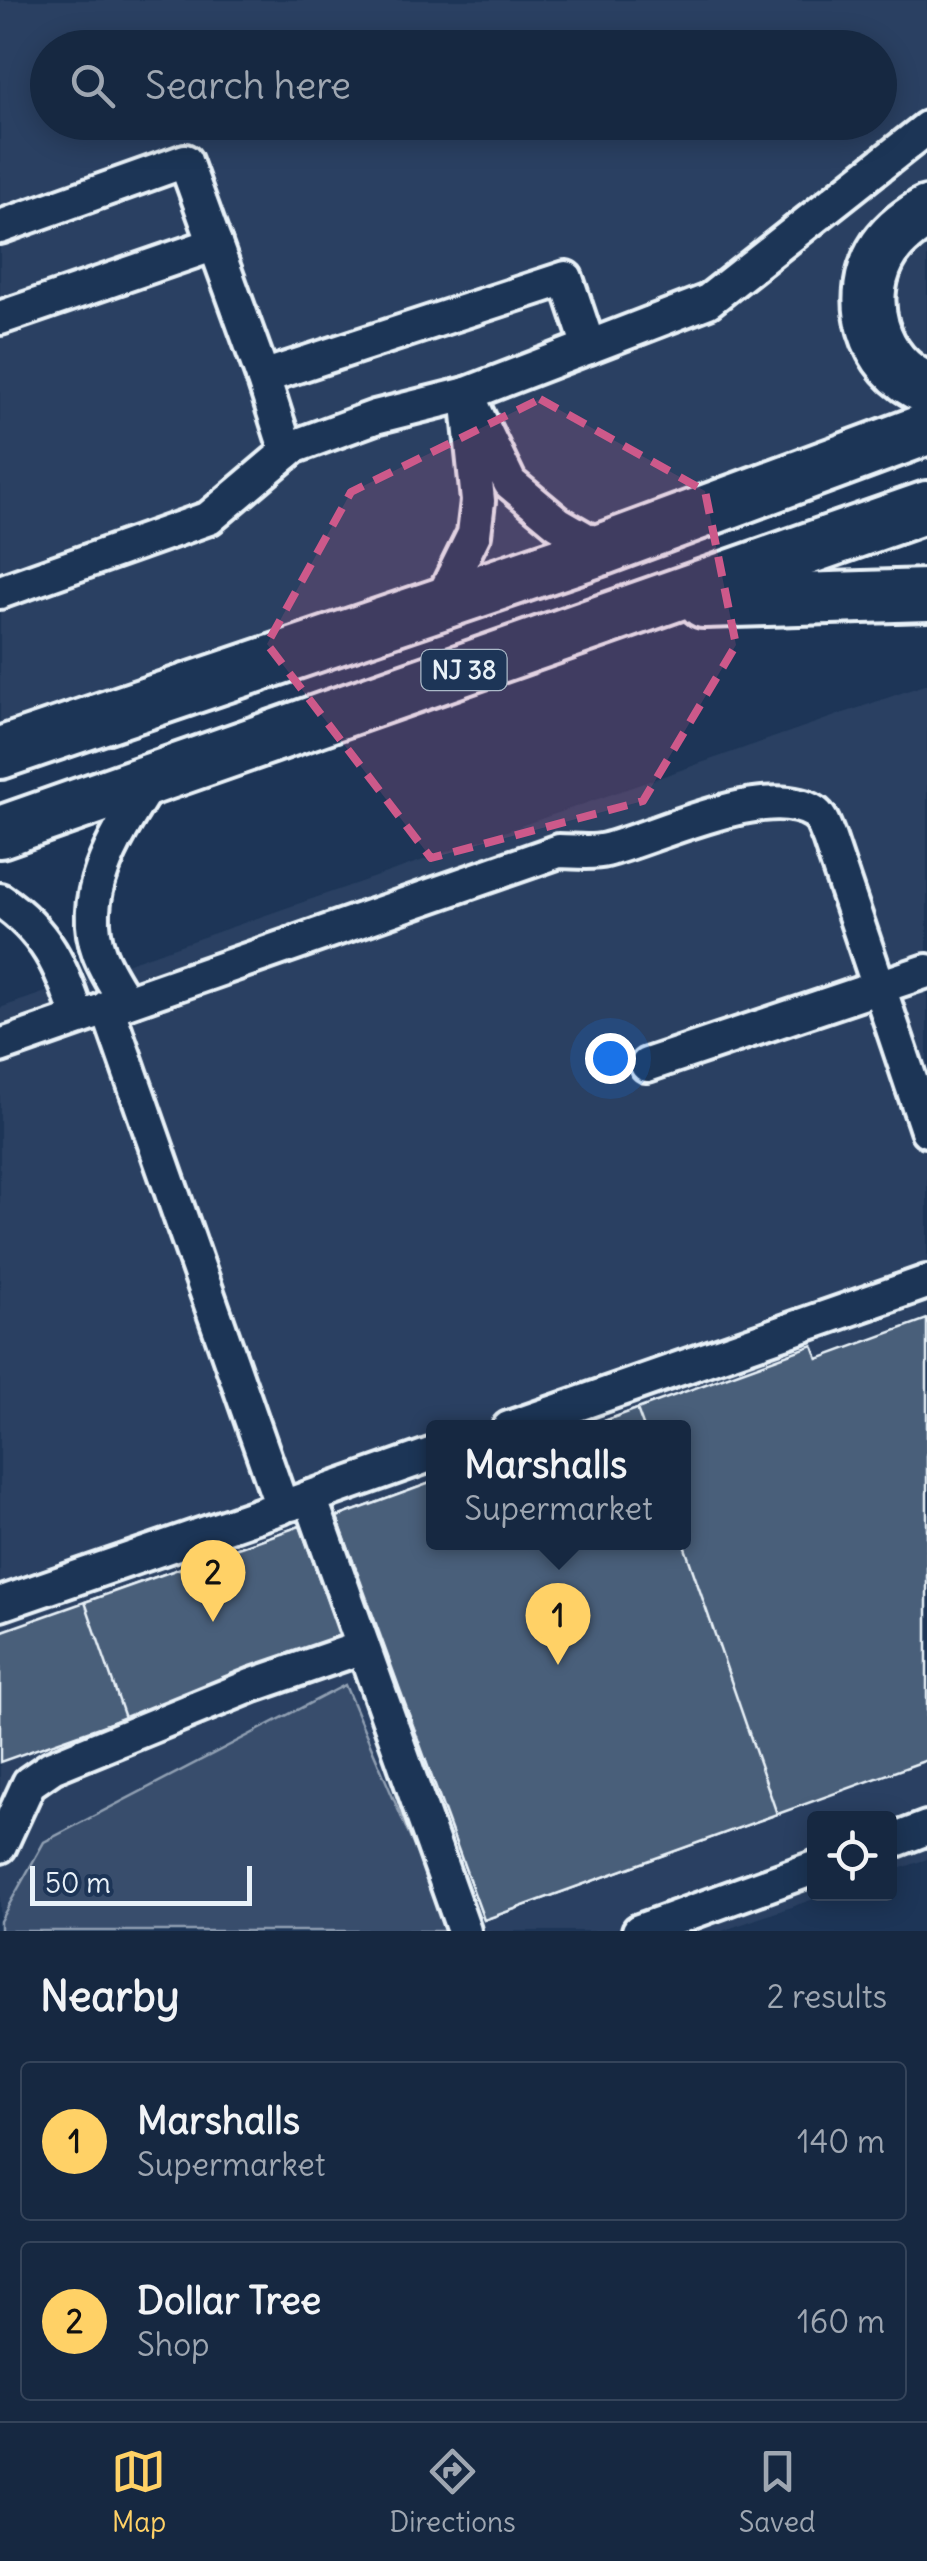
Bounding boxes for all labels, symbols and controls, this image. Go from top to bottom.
search box [30,30,897,140]
icon: search [65,58,120,113]
text: Search here [145,62,351,109]
road number: NJ 38 [422,650,506,690]
your location [585,1033,636,1084]
popup [426,1420,691,1550]
text: Marshalls [464,1441,627,1488]
text: Supermarket [464,1488,653,1529]
pin: 2 [180,1540,246,1622]
pin: 1 [526,1582,590,1665]
map controls [807,1811,897,1901]
button: locate [807,1811,897,1901]
scale bar [30,1861,252,1906]
text: 50 m [45,1865,111,1901]
text: Nearby [40,1970,179,2022]
text: 2 results [767,1976,887,2017]
text: Marshalls [137,2097,300,2144]
text: 1 [68,2121,81,2162]
text: 140 m [797,2121,885,2162]
text: Supermarket [137,2144,326,2185]
text: Dollar Tree [137,2277,321,2324]
text: 2 [66,2301,83,2342]
text: 160 m [797,2301,885,2342]
text: Shop [137,2324,209,2365]
tab: Map [111,2444,166,2540]
tab: Directions [389,2444,516,2540]
tab: Saved [739,2444,816,2540]

